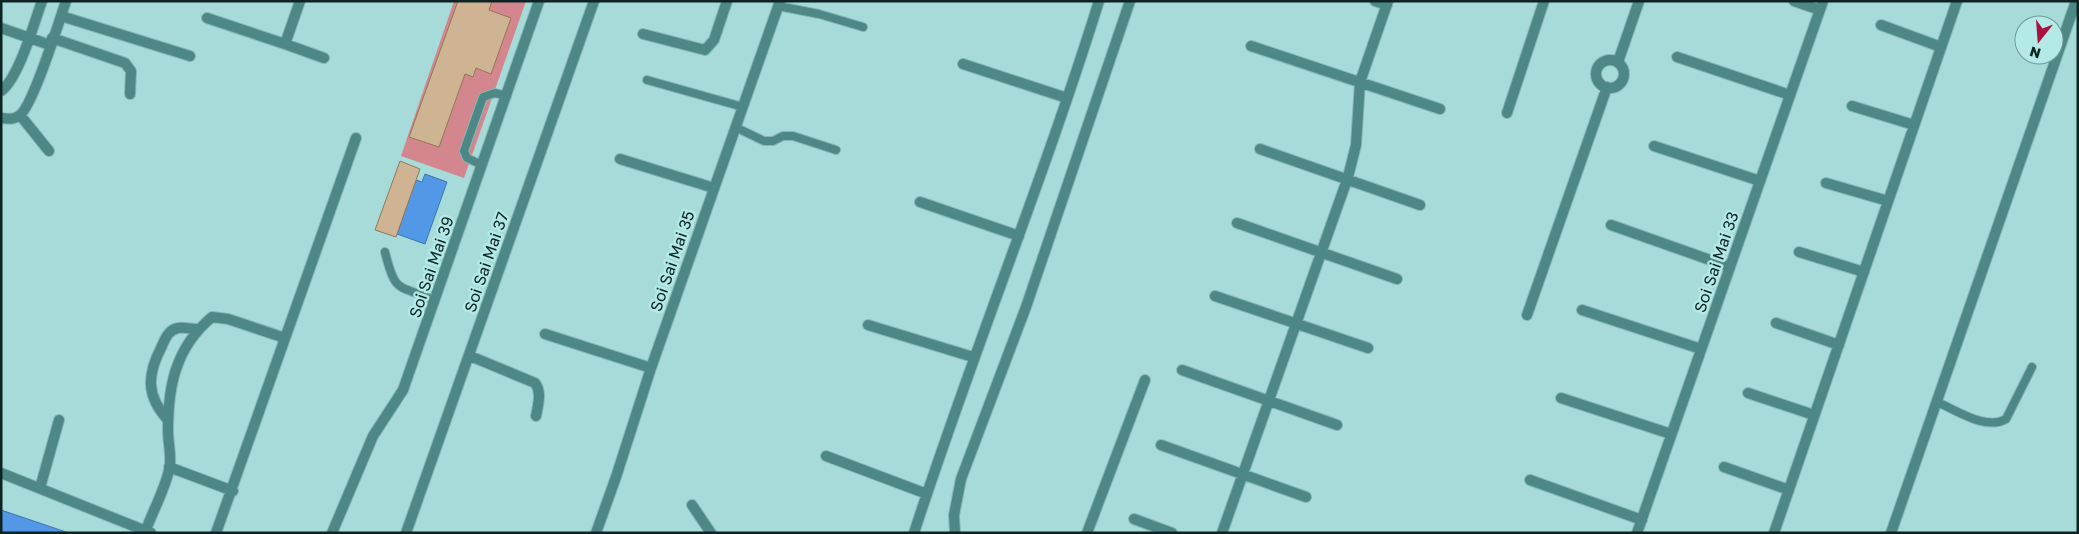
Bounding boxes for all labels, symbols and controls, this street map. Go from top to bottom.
north arrow [2014,15,2064,65]
text: N [2027,43,2043,63]
street label: Soi Sai Mai 35 [645,208,699,314]
street label: Soi Sai Mai 37 [460,209,512,315]
street label: Soi Sai Mai 33 [1689,209,1743,315]
street label: Soi Sai Mai 39 [404,214,458,320]

